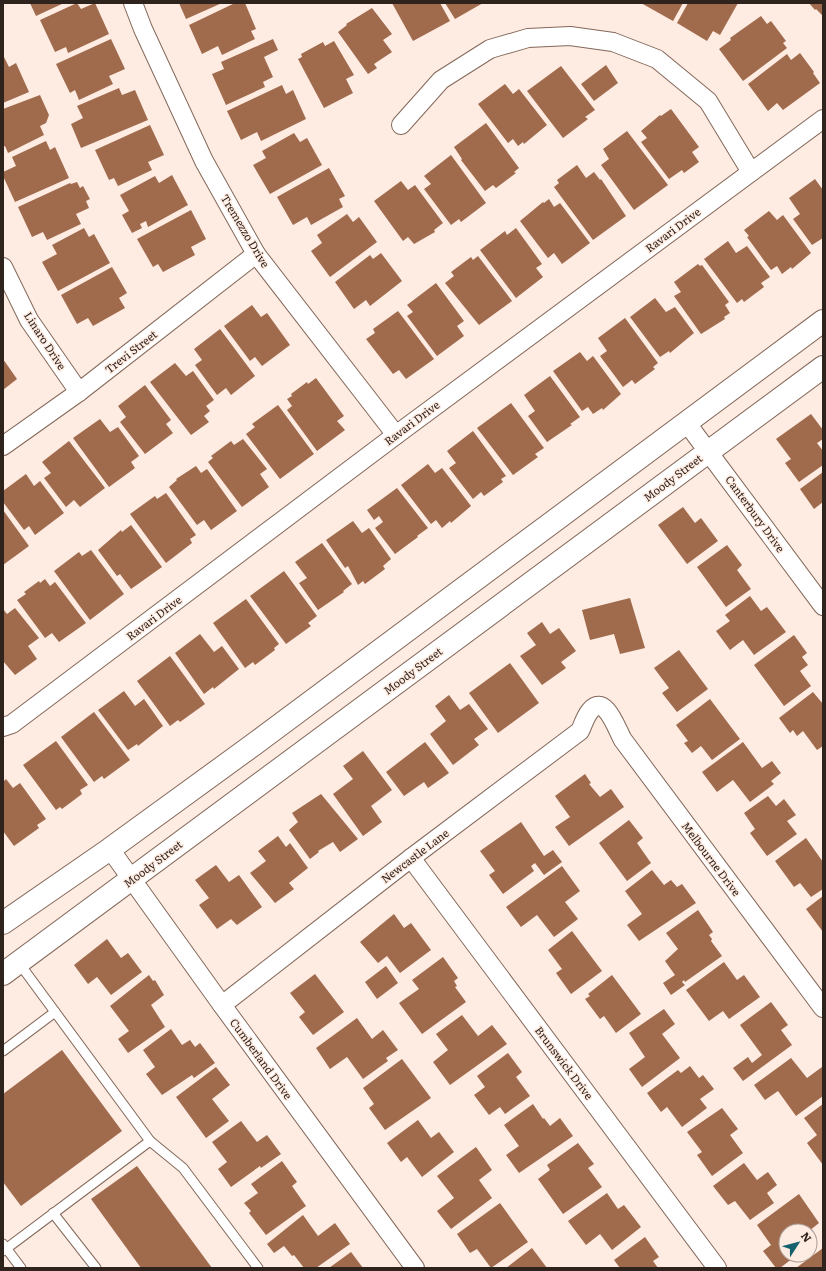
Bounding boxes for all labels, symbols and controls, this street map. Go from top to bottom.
street label: Tremezzo Drive [218,191,274,270]
street label: Ravari Drive [641,203,704,255]
street label: Linaro Drive [21,308,71,373]
street label: Trevi Street [101,325,160,377]
street label: Ravari Drive [380,396,443,448]
street label: Moody Street [640,449,706,505]
street label: Canterbury Drive [722,472,789,555]
street label: Ravari Drive [122,591,185,643]
street label: Moody Street [380,642,446,698]
street label: Melbourne Drive [679,818,745,899]
street label: Newcastle Lane [377,824,452,886]
street label: Moody Street [120,835,186,891]
street label: Cumberland Drive [227,1015,297,1102]
street label: Brunswick Drive [532,1022,598,1103]
north arrow [778,1223,818,1263]
text: N [798,1228,816,1245]

